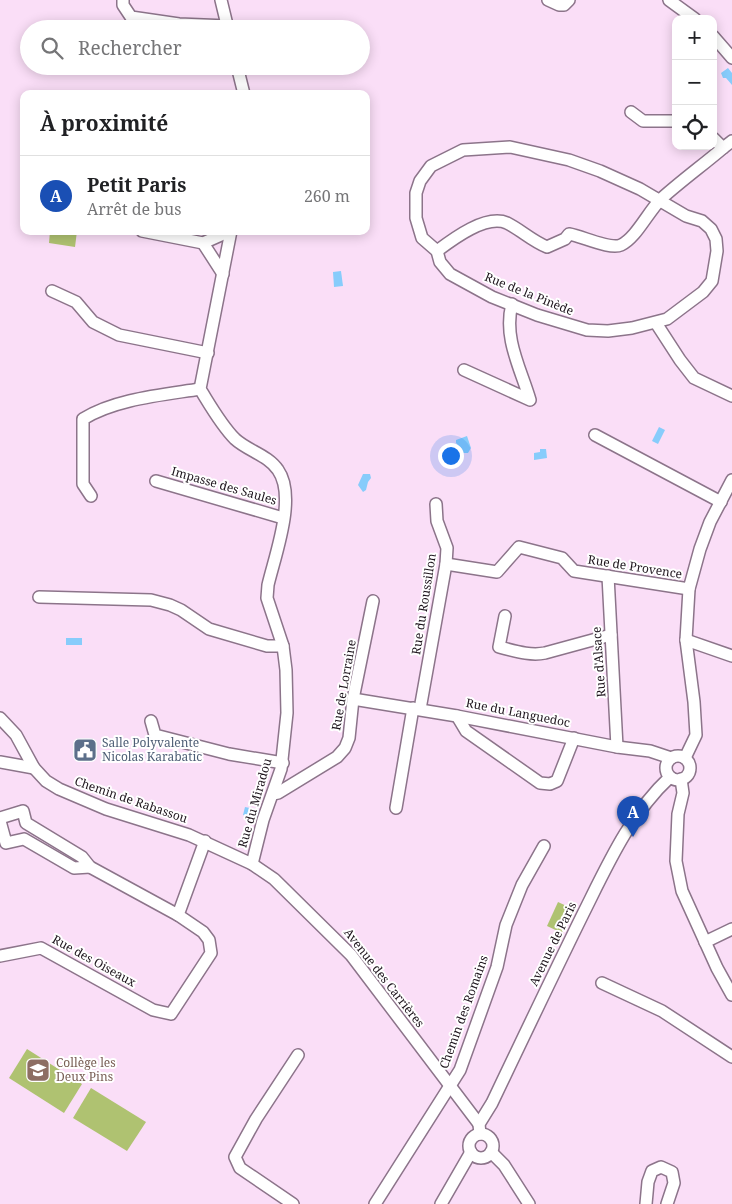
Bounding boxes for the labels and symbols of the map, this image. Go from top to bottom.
street label: Rue de la Pinède [482,268,576,319]
your location [438,443,464,469]
street label: Impasse des Saules [169,462,279,509]
street label: Rue de Provence [587,551,683,582]
street label: Rue du Roussillon [407,552,440,656]
street label: Rue d'Alsace [588,626,609,698]
street label: Rue de Lorraine [327,638,360,732]
street label: Rue du Languedoc [465,694,572,731]
place label: Salle Polyvalente Nicolas Karabatic [102,734,202,765]
public building icon: Salle Polyvalente Nicolas Karabatic [72,737,98,763]
street label: Rue du Miradou [234,756,276,850]
street label: Chemin de Rabassou [72,772,190,827]
pin: A [617,796,649,837]
street label: Avenue de Paris [525,899,580,989]
street label: Avenue des Carrières [340,925,428,1031]
street label: Rue des Oiseaux [49,931,139,991]
street label: Chemin des Romains [435,953,492,1071]
place label: Collège les Deux Pins [56,1054,116,1085]
school or university icon: Collège les Deux Pins [25,1057,51,1083]

